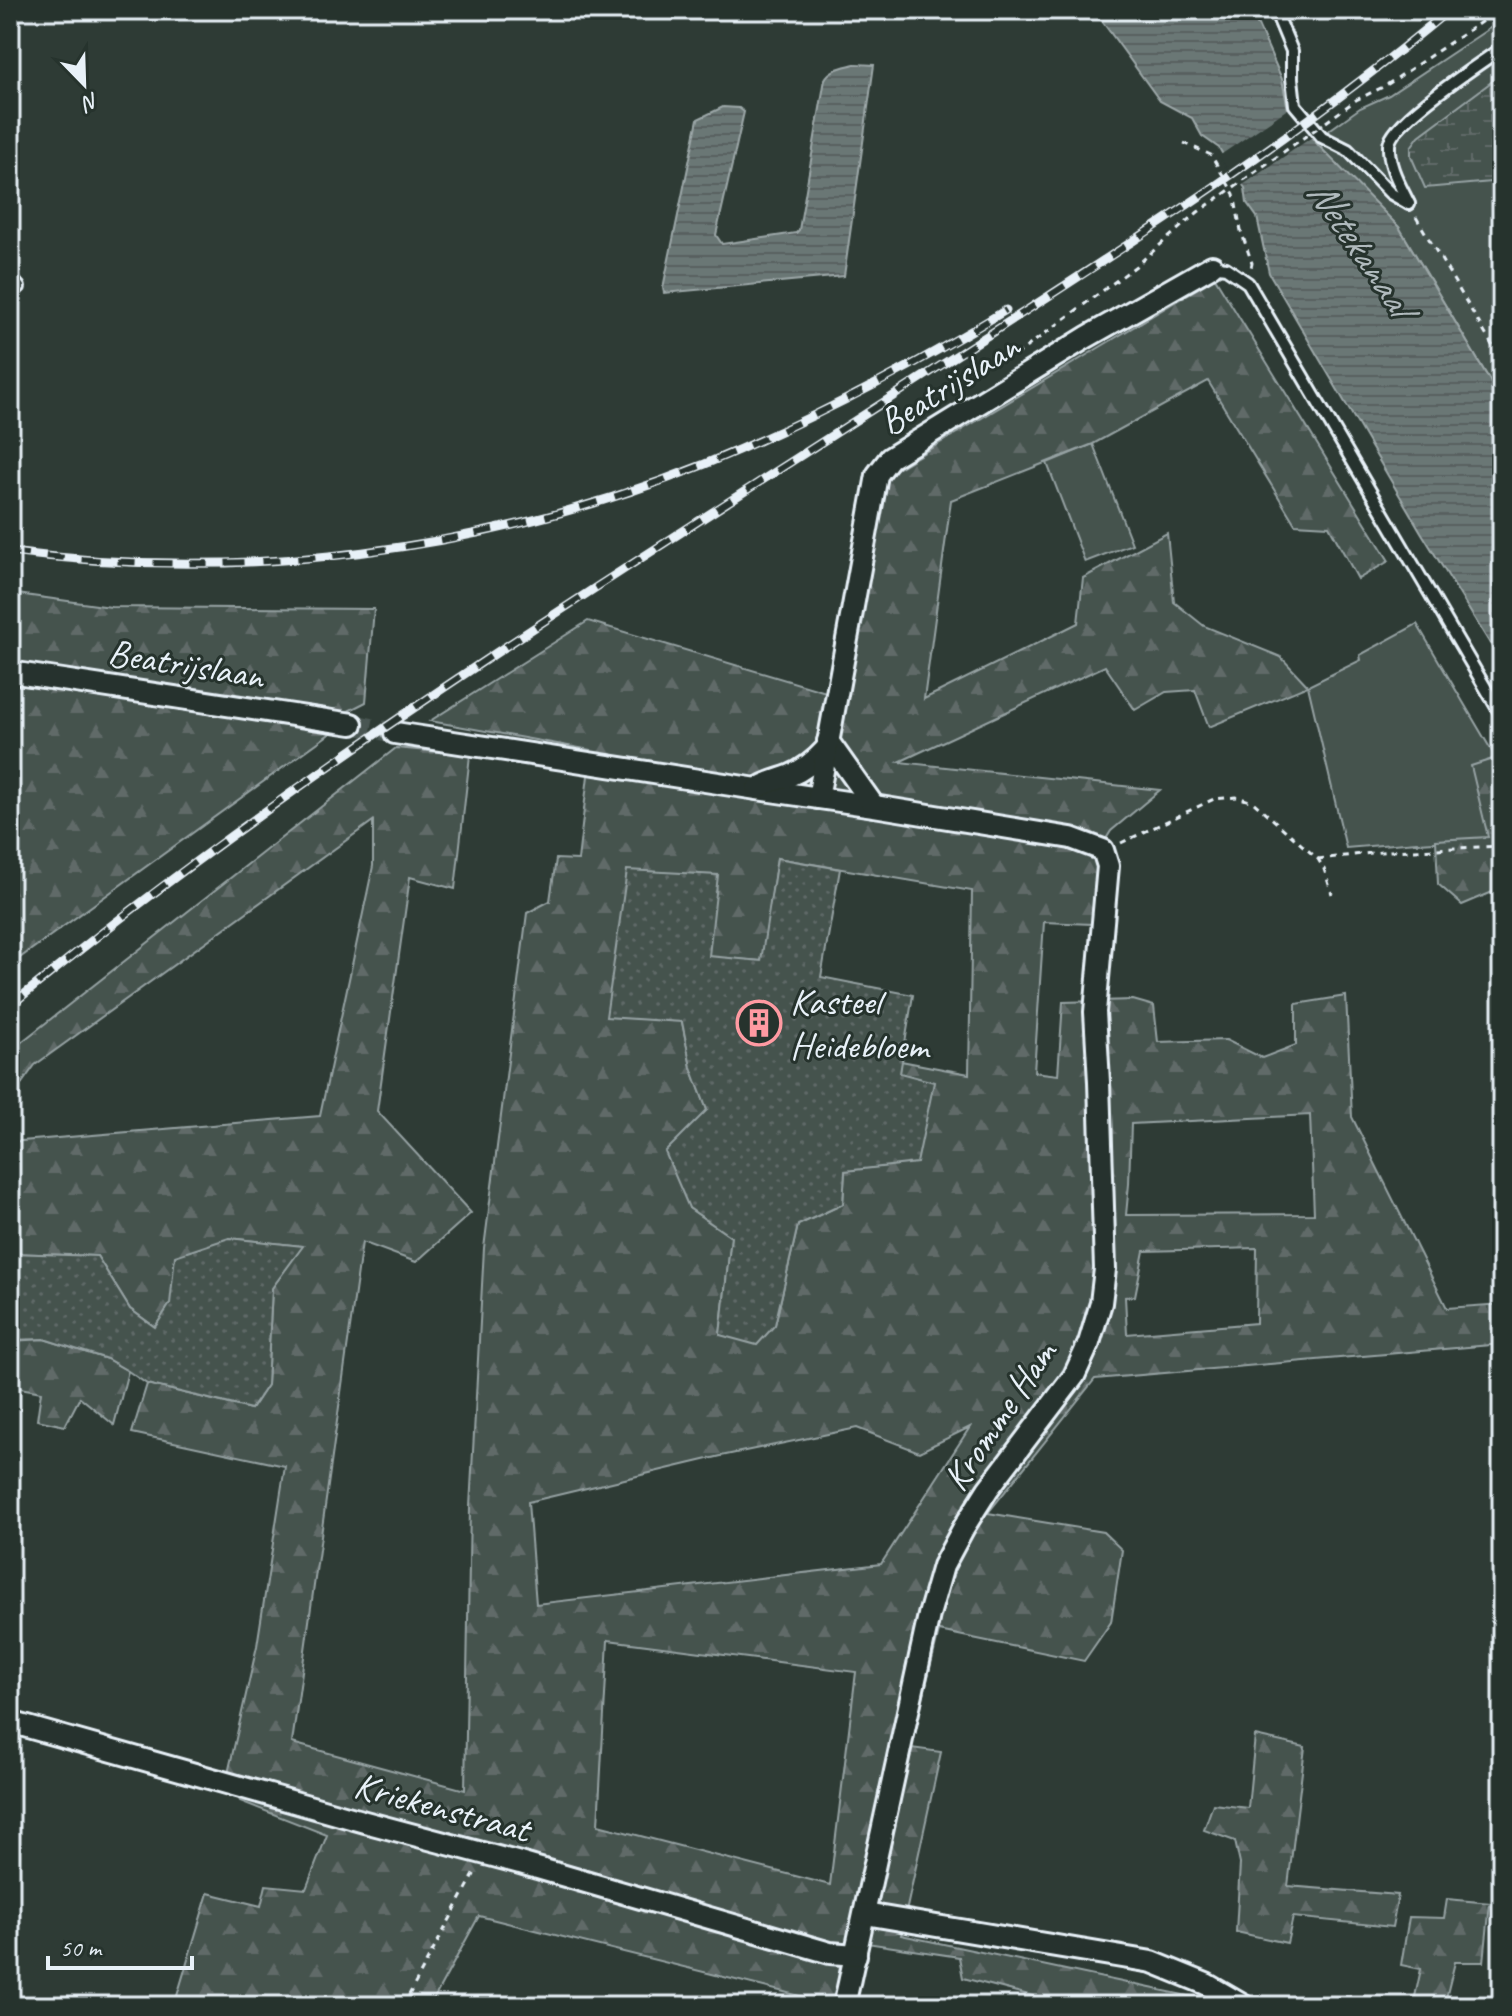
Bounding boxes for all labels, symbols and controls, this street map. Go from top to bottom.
north arrow [44,44,124,124]
text: N [77,86,103,118]
water label: Netekanaal [1297,170,1431,335]
street label: Beatrijslaan [870,322,1030,445]
street label: Beatrijslaan [105,629,269,700]
place label: Kasteel Heidebloem [790,978,932,1069]
building icon: Kasteel Heidebloem [735,999,783,1047]
street label: Kromme Ham [932,1329,1068,1500]
street label: Kriekenstraat [349,1761,538,1854]
scale bar [48,1920,192,1970]
text: 50 m [60,1933,103,1963]

